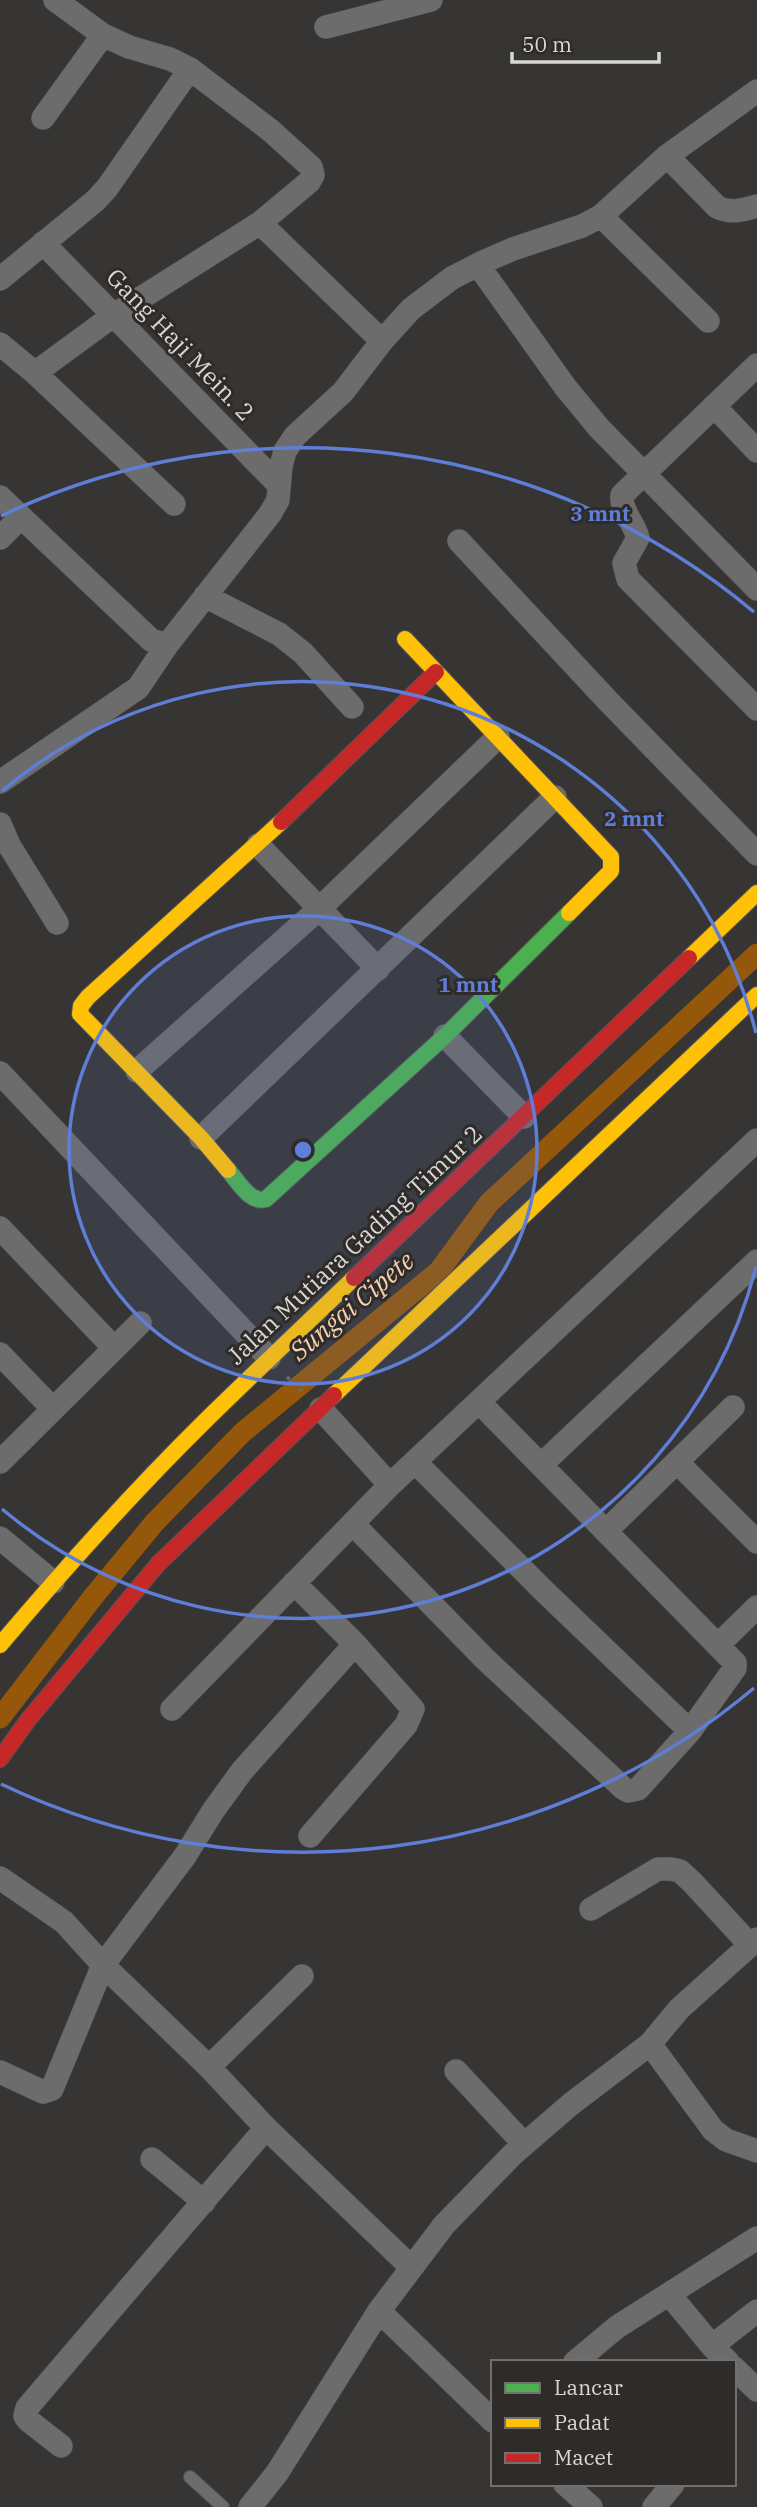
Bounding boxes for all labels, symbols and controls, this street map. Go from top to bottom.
scale bar [512,21,659,65]
text: 50 m [522,30,572,58]
street label: Gang Haji Mein. 2 [100,261,262,427]
text: 3 mnt [570,499,630,527]
text: 2 mnt [604,804,664,832]
text: 1 mnt [438,970,498,998]
street label: Jalan Mutiara Gading Timur 2 [220,1117,489,1371]
centre of rings [291,1138,315,1162]
water label: Sungai Cipete [281,1243,421,1368]
legend [491,2360,736,2486]
text: Lancar [554,2373,624,2401]
text: Padat [554,2408,610,2436]
text: Macet [554,2443,613,2471]

